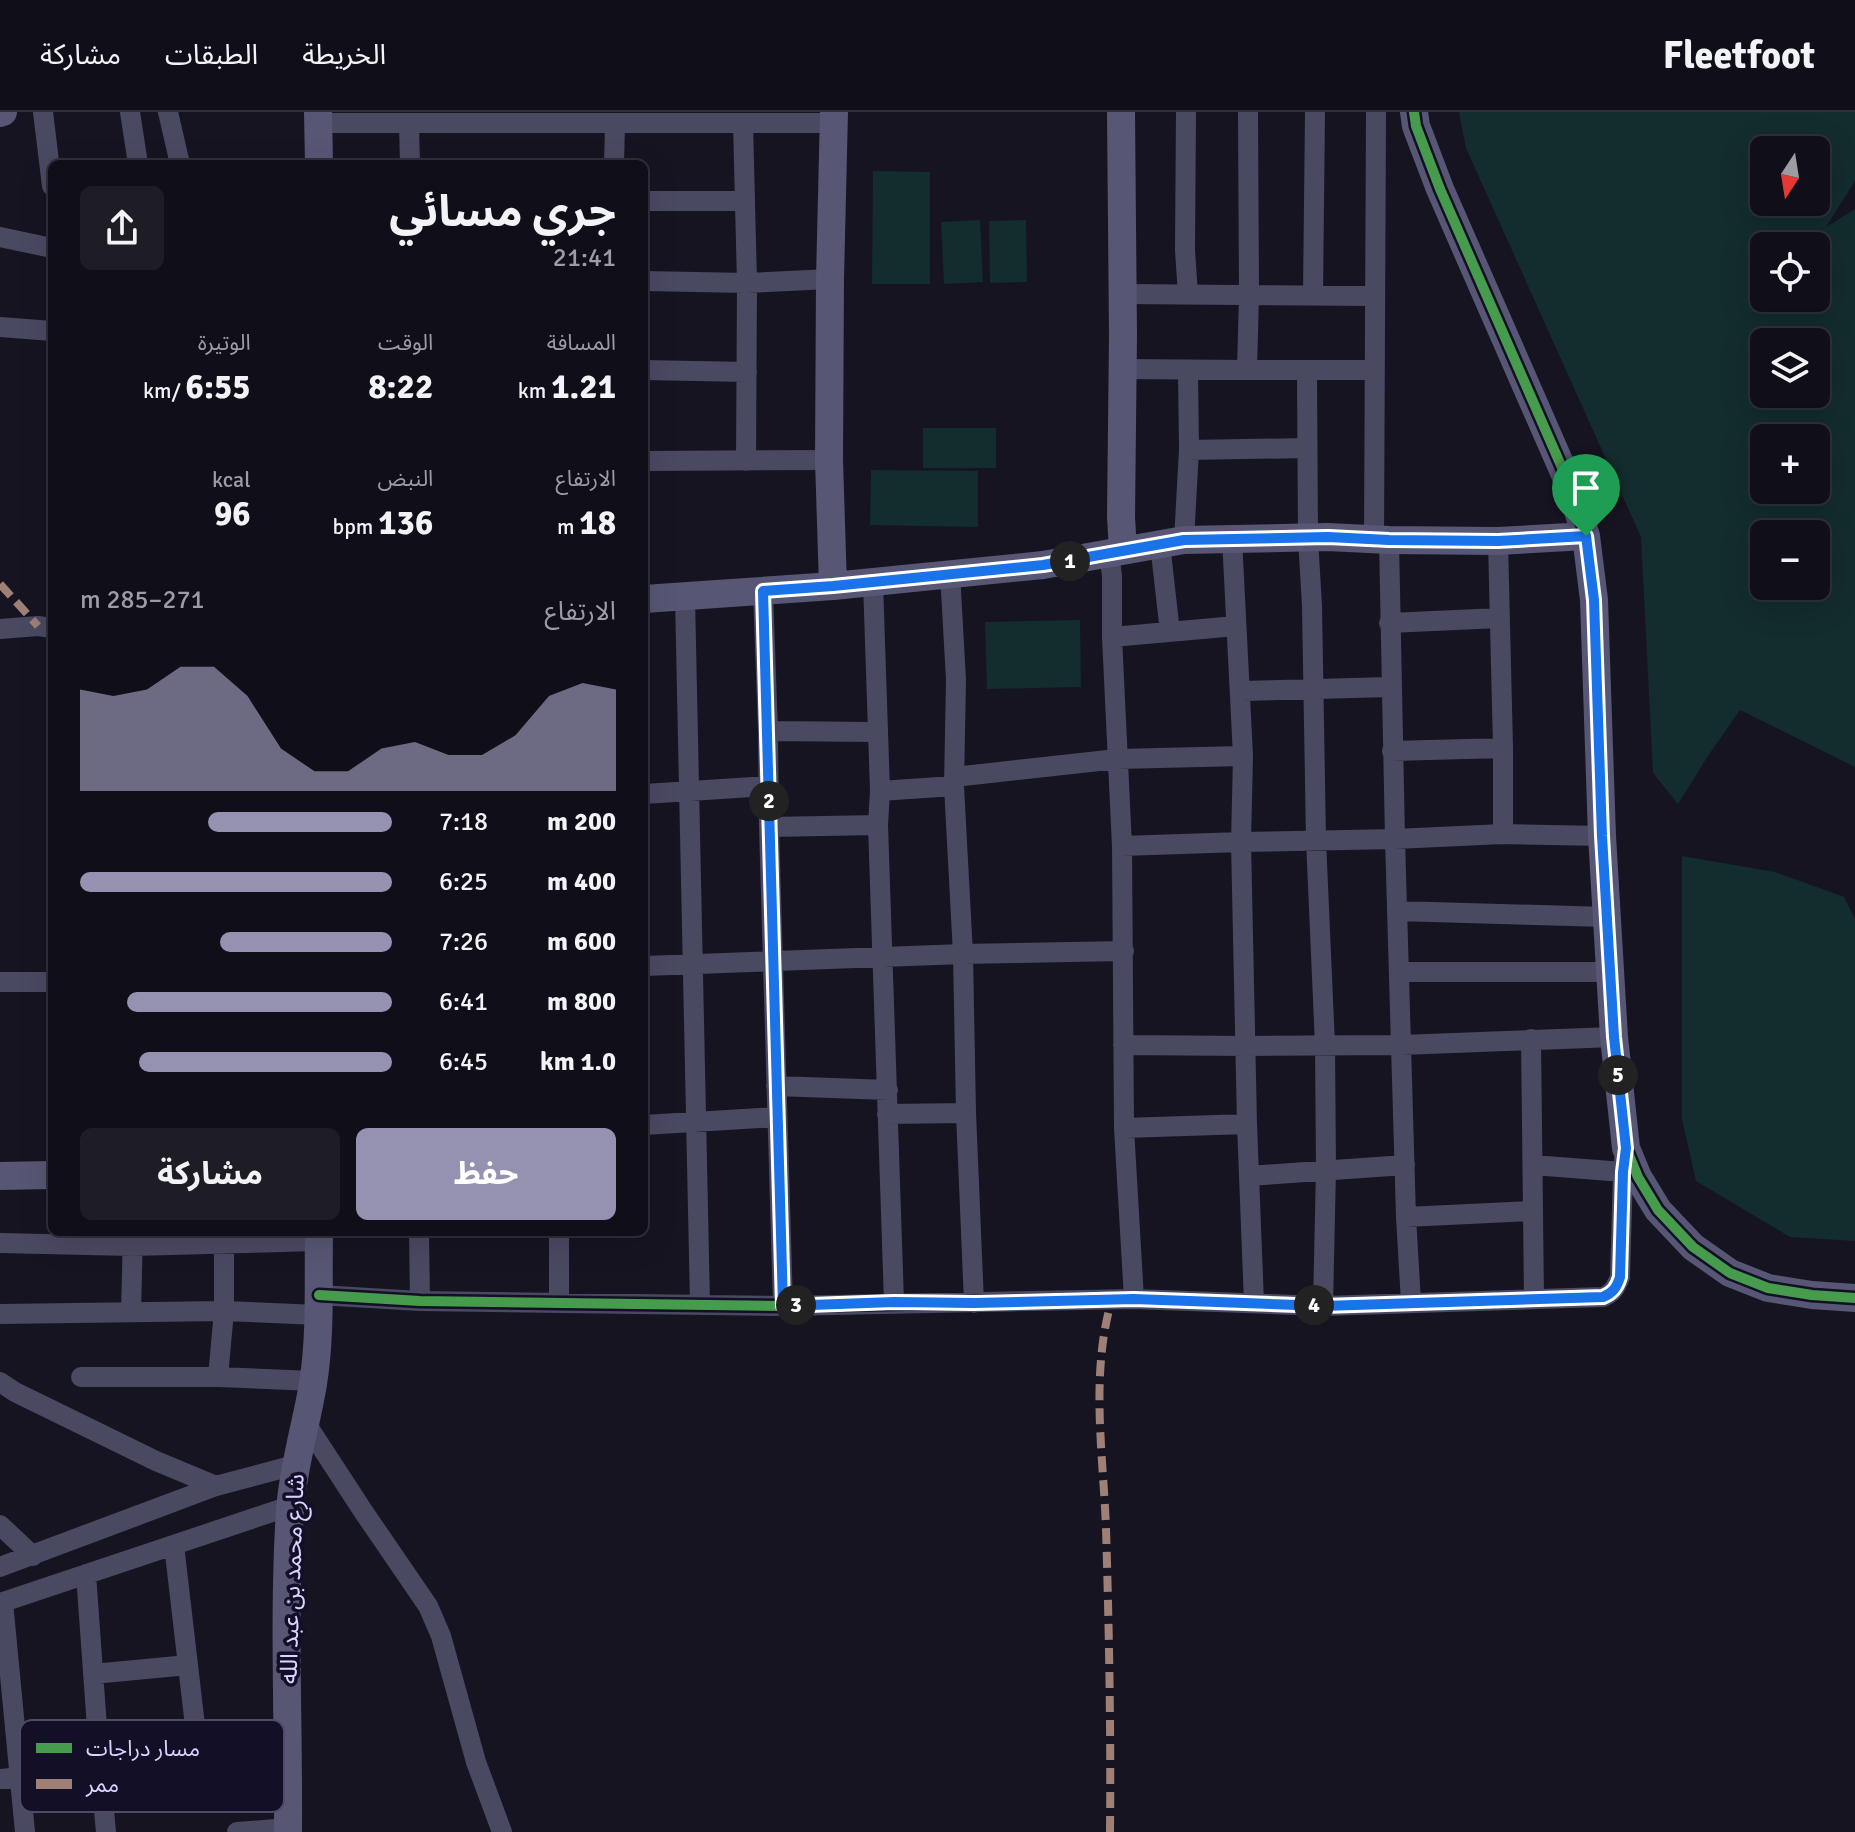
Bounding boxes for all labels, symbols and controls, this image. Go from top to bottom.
text: Fleetfoot [1663,32,1815,79]
text: مشاركة [40,38,121,72]
text: الطبقات [165,38,258,72]
text: الخريطة [302,38,386,72]
north arrow [1750,136,1830,216]
map controls [1750,136,1830,600]
text: جري مسائي [389,185,616,239]
button: share [80,186,164,270]
button: locate [1750,232,1830,312]
text: 21:41 [553,242,616,274]
button: layers [1750,328,1830,408]
text: الوتيرة [198,329,251,356]
text: الوقت [378,329,433,356]
text: المسافة [547,329,616,356]
text: 6:55 [186,366,251,408]
text: 8:22 [368,366,433,408]
text: 1.21 [551,366,616,408]
text: /km [143,377,186,404]
text: km [518,377,551,404]
button: + [1750,424,1830,504]
pin [1552,454,1620,536]
text: النبض [378,465,433,492]
text: الارتفاع [556,465,616,492]
text: kcal [212,466,251,493]
icon: arrive [1564,466,1608,510]
text: 96 [214,493,251,535]
text: 136 [378,502,433,544]
text: 18 [579,502,616,544]
text: bpm [333,513,378,540]
text: m [557,513,579,540]
button: − [1750,520,1830,600]
pin: 1 [1050,541,1090,581]
text: 1 [1064,547,1076,574]
text: 271–285 m [80,584,205,616]
text: الارتفاع [545,596,616,628]
pin: 2 [749,781,789,821]
text: 2 [763,787,775,814]
text: 7:18 [439,806,488,838]
text: 200 m [547,806,616,838]
text: 6:25 [439,866,488,898]
text: 400 m [547,866,616,898]
text: 7:26 [439,926,488,958]
text: 600 m [547,926,616,958]
text: 6:41 [439,986,488,1018]
text: 800 m [547,986,616,1018]
text: 6:45 [439,1046,488,1078]
text: 1.0 km [540,1046,616,1078]
pin: 5 [1598,1055,1638,1095]
text: 5 [1612,1061,1624,1088]
button: مشاركة [80,1128,340,1220]
button: حفظ [356,1128,616,1220]
pin: 3 [776,1285,816,1325]
pin: 4 [1294,1285,1334,1325]
text: 3 [790,1291,802,1318]
text: 4 [1308,1291,1320,1318]
street label: شارع محمد بن عبد الله [273,1473,313,1685]
legend [20,1720,284,1812]
text: مسار دراجات [86,1735,200,1762]
text: ممر [85,1771,119,1798]

